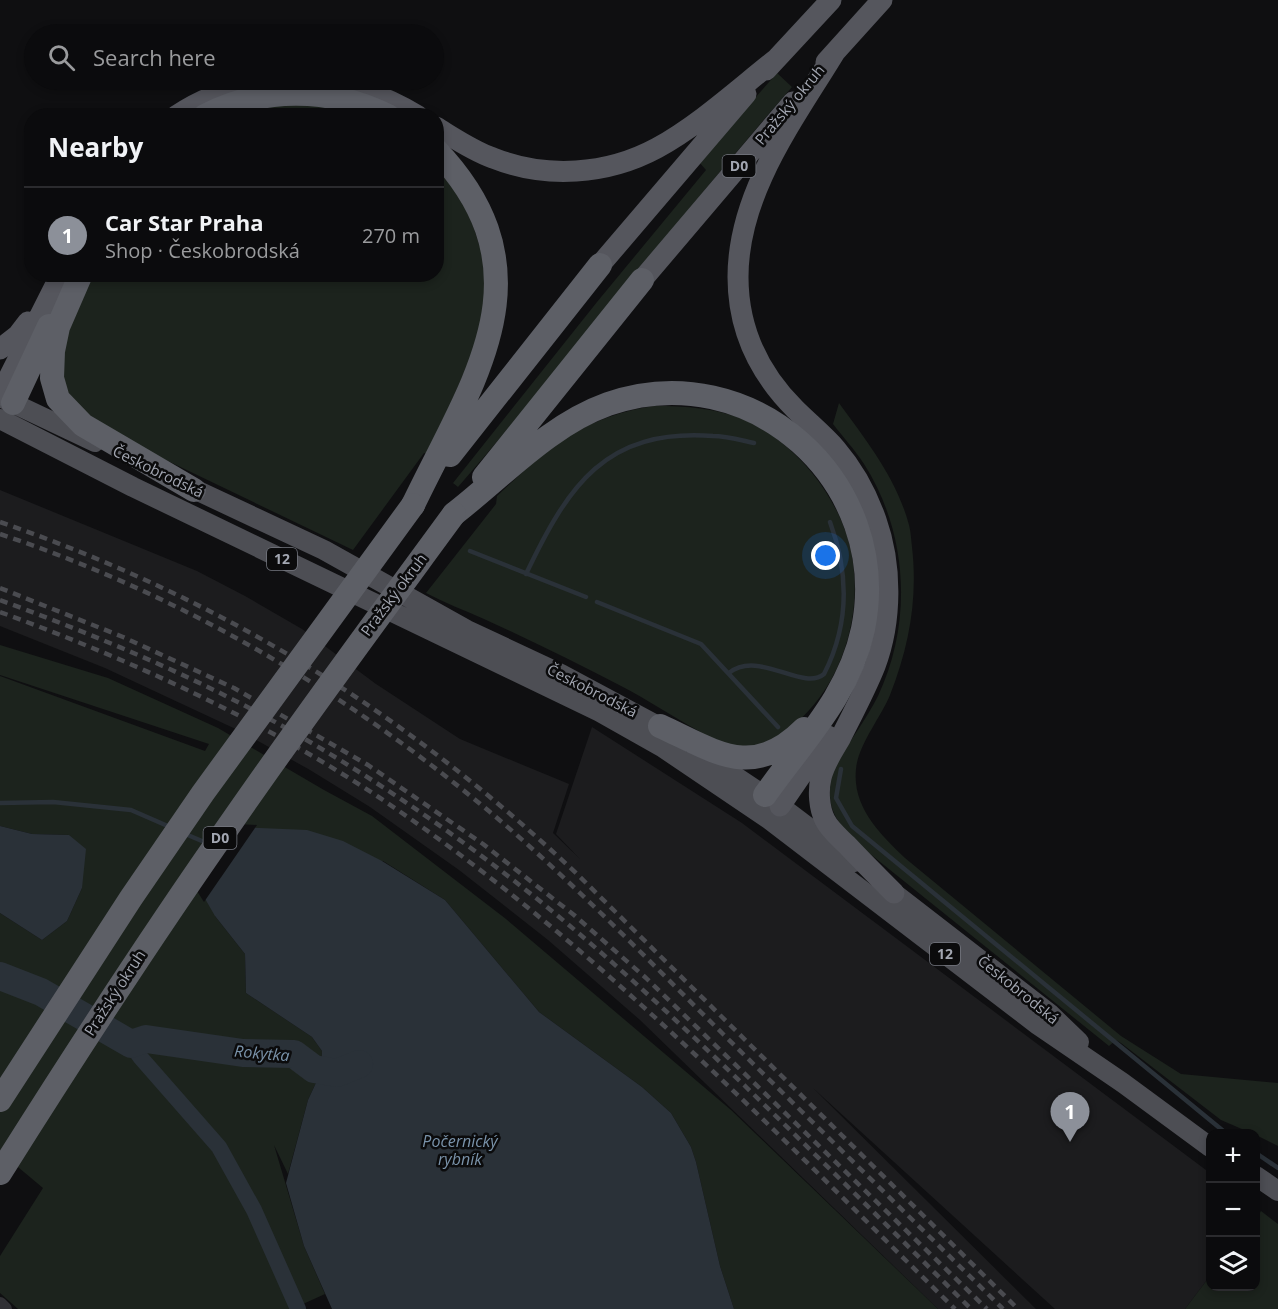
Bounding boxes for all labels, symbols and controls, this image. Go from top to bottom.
search box [24,24,444,90]
icon: search [45,41,78,74]
text: Search here [93,42,216,72]
street label: Pražský okruh [750,60,829,148]
text: Nearby [48,129,143,165]
road number: D0 [722,155,756,177]
text: Car Star Praha [105,207,264,237]
text: 1 [62,222,73,249]
text: 270 m [362,222,420,249]
text: Shop · Českobrodská [105,237,300,264]
street label: Českobrodská [110,440,207,502]
your location [811,541,840,570]
road number: 12 [267,548,297,570]
street label: Pražský okruh [356,549,431,640]
street label: Českobrodská [544,659,641,721]
road number: D0 [204,827,236,849]
road number: 12 [930,943,960,965]
street label: Pražský okruh [79,946,149,1039]
street label: Českobrodská [974,950,1063,1028]
water label: Rokytka [233,1040,291,1066]
pin: 1 [1050,1092,1090,1142]
map controls [1206,1129,1260,1291]
button: + [1206,1129,1260,1183]
water label: Počernický rybník [422,1130,499,1170]
button: − [1206,1183,1260,1237]
button: layers [1206,1237,1260,1291]

